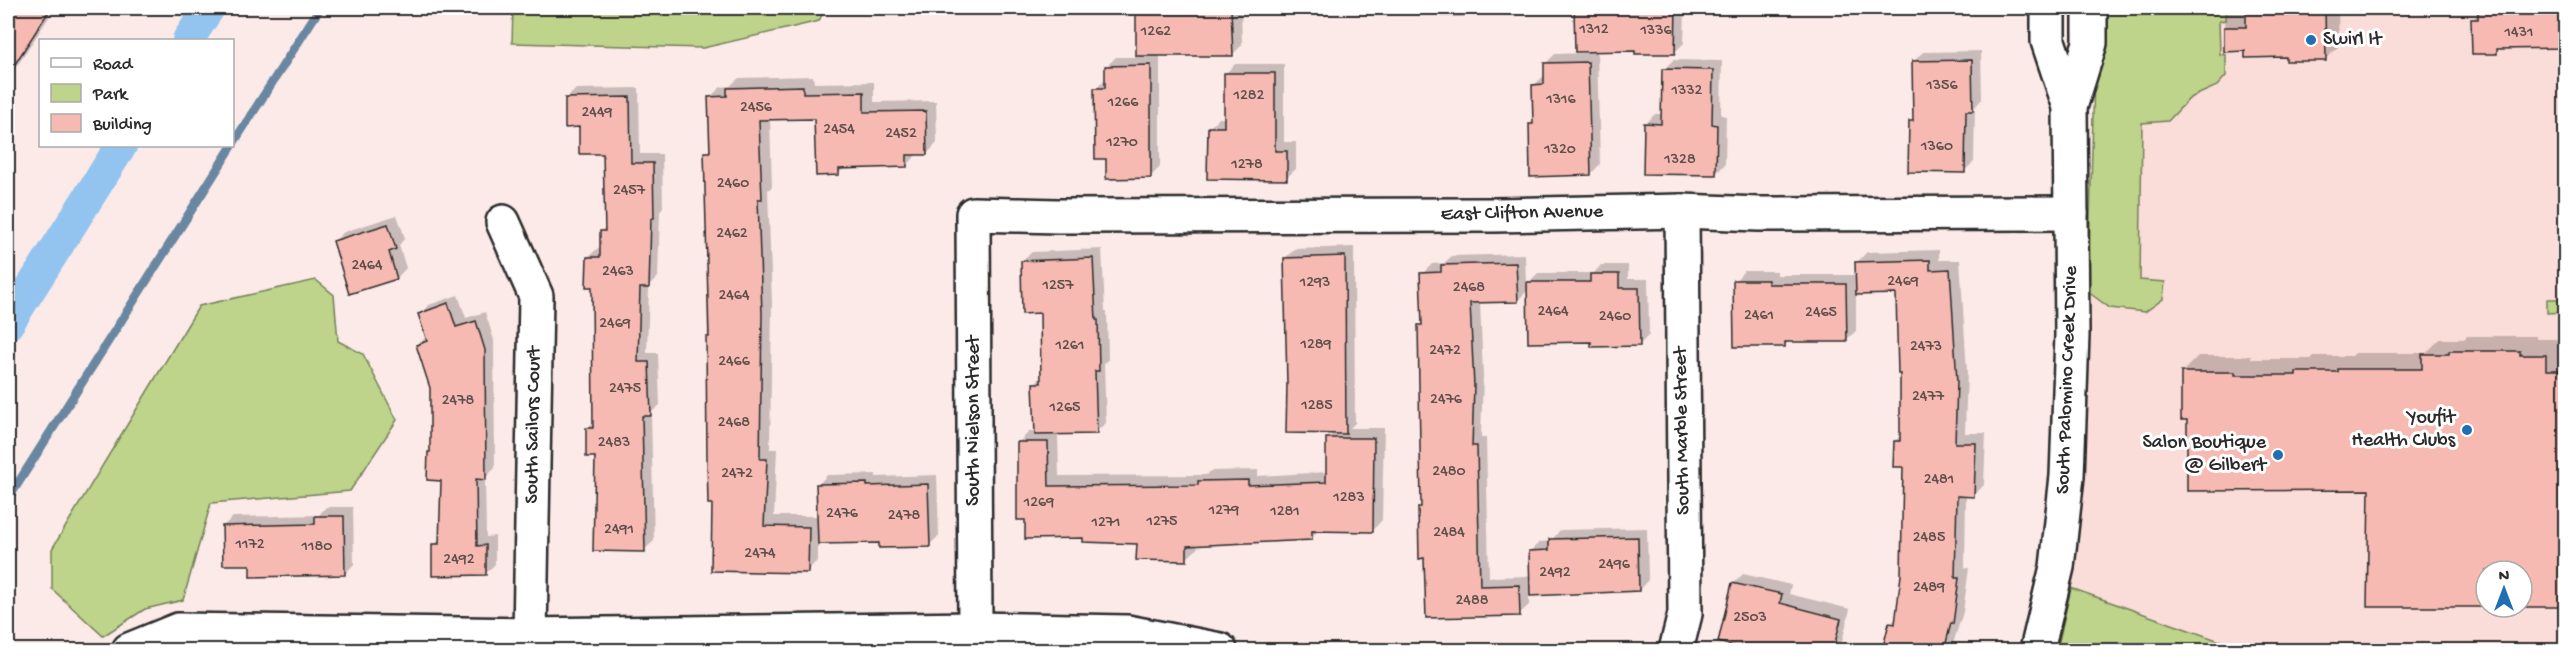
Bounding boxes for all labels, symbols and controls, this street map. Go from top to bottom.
house number: 1312 [1578,21,1609,40]
house number: 1336 [1639,22,1672,41]
house number: 1262 [1140,23,1171,42]
house number: 1431 [2504,24,2533,43]
place label: Swirl It [2323,29,2383,52]
marker: Swirl It [2304,33,2318,47]
legend [39,39,234,147]
text: Road [93,55,134,76]
house number: 1356 [1925,77,1959,96]
house number: 1332 [1671,82,1703,101]
text: Park [92,85,129,106]
house number: 1282 [1233,87,1265,106]
house number: 1316 [1545,91,1577,110]
house number: 1266 [1107,94,1139,113]
house number: 2456 [740,99,773,118]
house number: 2449 [582,104,613,123]
text: Building [92,115,152,136]
house number: 2454 [823,121,855,140]
house number: 2452 [885,125,917,144]
house number: 1270 [1105,134,1138,153]
house number: 1360 [1920,138,1953,157]
house number: 1320 [1543,141,1576,160]
house number: 1328 [1663,151,1696,170]
house number: 1278 [1230,156,1263,175]
house number: 2460 [717,175,749,194]
house number: 2457 [613,182,646,201]
street label: East Clifton Avenue [1441,201,1604,227]
house number: 2462 [716,225,748,244]
house number: 2464 [351,257,383,276]
house number: 2463 [602,263,634,282]
street label: South Palomino Creek Drive [2053,265,2084,495]
house number: 2469 [1887,273,1919,292]
house number: 1293 [1299,274,1330,293]
house number: 1257 [1041,277,1074,296]
house number: 2468 [1453,279,1485,298]
house number: 2464 [718,287,750,306]
house number: 2464 [1537,303,1569,322]
house number: 2465 [1805,304,1837,323]
house number: 2461 [1744,307,1774,326]
house number: 2460 [1599,308,1631,327]
house number: 2469 [599,315,631,334]
street label: South Nielson Street [963,334,986,506]
house number: 1289 [1299,336,1332,355]
house number: 1261 [1055,337,1084,356]
house number: 2473 [1910,338,1942,357]
house number: 2472 [1429,342,1461,361]
street label: South Sailors Court [521,344,547,504]
street label: South Marble Street [1670,345,1696,515]
house number: 2466 [718,353,751,372]
house number: 2475 [609,380,641,399]
house number: 2477 [1912,388,1945,407]
house number: 2476 [1430,391,1463,410]
house number: 2478 [442,392,474,411]
house number: 1285 [1300,397,1333,416]
house number: 1265 [1049,399,1080,418]
place label: Youfit Health Clubs [2352,407,2457,453]
house number: 2468 [718,414,750,433]
marker: Youfit Health Clubs [2460,423,2474,437]
place label: Salon Boutique @ Gilbert [2142,432,2268,478]
house number: 2483 [598,434,630,453]
marker: Salon Boutique @ Gilbert [2271,448,2285,462]
house number: 2480 [1432,463,1466,482]
house number: 2472 [721,465,753,484]
house number: 2481 [1924,471,1954,490]
house number: 1283 [1332,489,1365,508]
house number: 1269 [1023,494,1054,513]
house number: 1279 [1208,502,1239,521]
house number: 1281 [1269,503,1300,522]
house number: 2476 [826,505,859,524]
house number: 2478 [888,507,920,526]
house number: 1275 [1145,513,1178,532]
house number: 1271 [1090,514,1121,533]
house number: 2491 [604,521,634,540]
house number: 2484 [1433,524,1465,543]
house number: 2485 [1913,529,1945,548]
house number: 1172 [234,536,265,555]
house number: 1180 [301,538,332,557]
house number: 2474 [744,545,776,564]
house number: 2492 [443,551,475,570]
house number: 2496 [1598,556,1631,575]
north arrow [2474,559,2534,619]
house number: 2492 [1539,564,1571,583]
text: N [2499,568,2510,587]
house number: 2489 [1913,579,1945,598]
house number: 2488 [1456,592,1489,611]
house number: 2503 [1733,609,1767,628]

